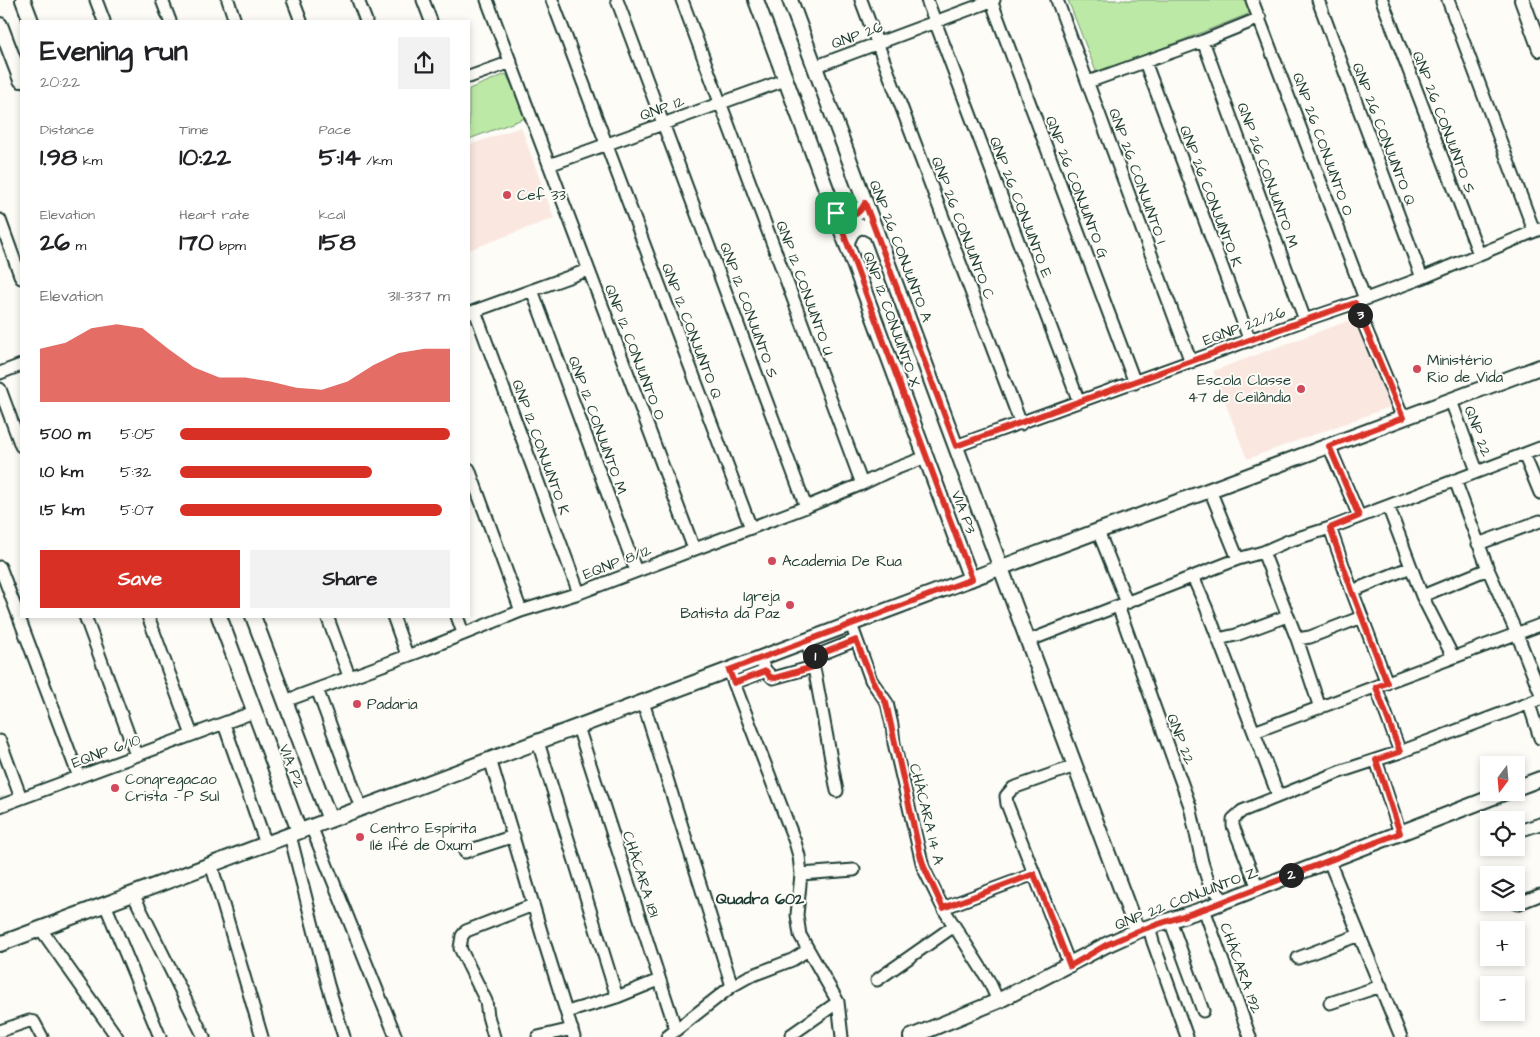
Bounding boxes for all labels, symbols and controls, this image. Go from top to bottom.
street label: QNP 26 [828,16,887,55]
text: Evening run [40,32,188,71]
button: share [398,37,450,89]
street label: QNP 26 CONJUNTO S [1407,48,1480,197]
street label: QNP 26 CONJUNTO Q [1347,60,1421,209]
street label: QNP 26 CONJUNTO O [1287,70,1358,219]
text: 20:22 [40,71,80,93]
street label: QNP 12 [637,91,688,126]
street label: QNP 26 CONJUNTO M [1231,100,1304,251]
street label: QNP 26 CONJUNTO I [1103,105,1172,247]
street label: QNP 26 CONJUNTO G [1040,113,1114,262]
text: Distance [40,120,94,140]
text: Time [179,120,209,140]
text: Pace [319,120,351,140]
street label: QNP 26 CONJUNTO K [1174,122,1247,270]
street label: QNP 26 CONJUNTO E [984,133,1057,281]
text: 1.98 [40,140,77,175]
text: 10:22 [179,140,231,175]
text: 5:14 [319,140,361,175]
text: km [77,151,102,171]
text: /km [361,151,392,171]
street label: QNP 26 CONJUNTO C [926,154,1000,303]
street label: QNP 26 CONJUNTO A [864,177,937,326]
place label: Cef 33 [517,185,566,206]
marker: Cef 33 [501,189,513,201]
pin [815,192,857,234]
icon: arrive [822,199,850,227]
text: Elevation [40,205,95,225]
text: Heart rate [179,205,250,225]
text: kcal [319,205,345,225]
street label: QNP 12 CONJUNTO U [770,218,839,358]
text: 26 [40,225,70,260]
text: 170 [179,225,214,260]
text: 158 [319,225,356,260]
text: m [70,236,87,256]
text: bpm [214,236,246,256]
street label: QNP 12 CONJUNTO S [714,239,783,381]
street label: QNP 12 CONJUNTO X [857,249,926,390]
street label: QNP 12 CONJUNTO Q [656,260,727,402]
street label: QNP 12 CONJUNTO O [599,281,670,423]
text: Elevation [40,285,103,307]
text: 311–337 m [388,285,450,307]
street label: EQNP 22/26 [1200,302,1289,351]
pin: 3 [1348,302,1372,328]
text: 3 [1357,305,1364,325]
place label: Ministério Rio de Vida [1427,350,1504,388]
street label: QNP 12 CONJUNTO M [563,353,632,497]
marker: Ministério Rio de Vida [1411,363,1423,375]
place label: Escola Classe 47 de Ceilândia [1188,370,1291,408]
street label: QNP 12 CONJUNTO K [506,377,575,518]
marker: Escola Classe 47 de Ceilândia [1295,383,1307,395]
street label: QNP 22 [1459,403,1497,460]
text: 500 m [40,423,90,445]
text: 5:05 [120,423,155,445]
text: 1.0 km [40,461,83,483]
text: 5:32 [120,461,151,483]
street label: VIA P3 [946,488,981,537]
text: 1.5 km [40,499,84,521]
text: 5:07 [120,499,154,521]
street label: EQNP 8/12 [580,540,655,585]
button: Save [40,550,240,608]
button: Share [250,550,450,608]
place label: Academia De Rua [782,551,902,572]
marker: Academia De Rua [766,555,778,567]
place label: Igreja Batista da Paz [680,586,781,624]
marker: Igreja Batista da Paz [784,599,796,611]
pin: 1 [802,644,828,668]
text: 1 [815,646,816,666]
place label: Padaria [367,694,418,715]
marker: Padaria [351,698,363,710]
street label: QNP 22 [1161,711,1200,768]
street label: EQNP 6/10 [69,729,144,774]
street label: VIA P2 [274,741,310,792]
north arrow [1480,756,1525,801]
map controls [1480,756,1525,1021]
street label: CHÁCARA 14 A [904,761,949,867]
place label: Congregacao Crista - P Sul [125,769,219,807]
marker: Congregacao Crista - P Sul [109,782,121,794]
button: locate [1480,811,1525,856]
place label: Centro Espírita Ilé Ifé de Oxum [370,818,477,856]
street label: CHÁCARA 181 [617,828,664,920]
marker: Centro Espírita Ilé Ifé de Oxum [354,831,366,843]
street label: QNP 22 CONJUNTO Z [1112,861,1261,935]
pin: 2 [1278,862,1304,888]
text: 2 [1287,865,1296,885]
button: layers [1480,866,1525,911]
district label: Quadra 602 [716,888,805,910]
street label: CHÁCARA 192 [1214,920,1267,1017]
button: + [1480,921,1525,966]
button: − [1480,976,1525,1021]

